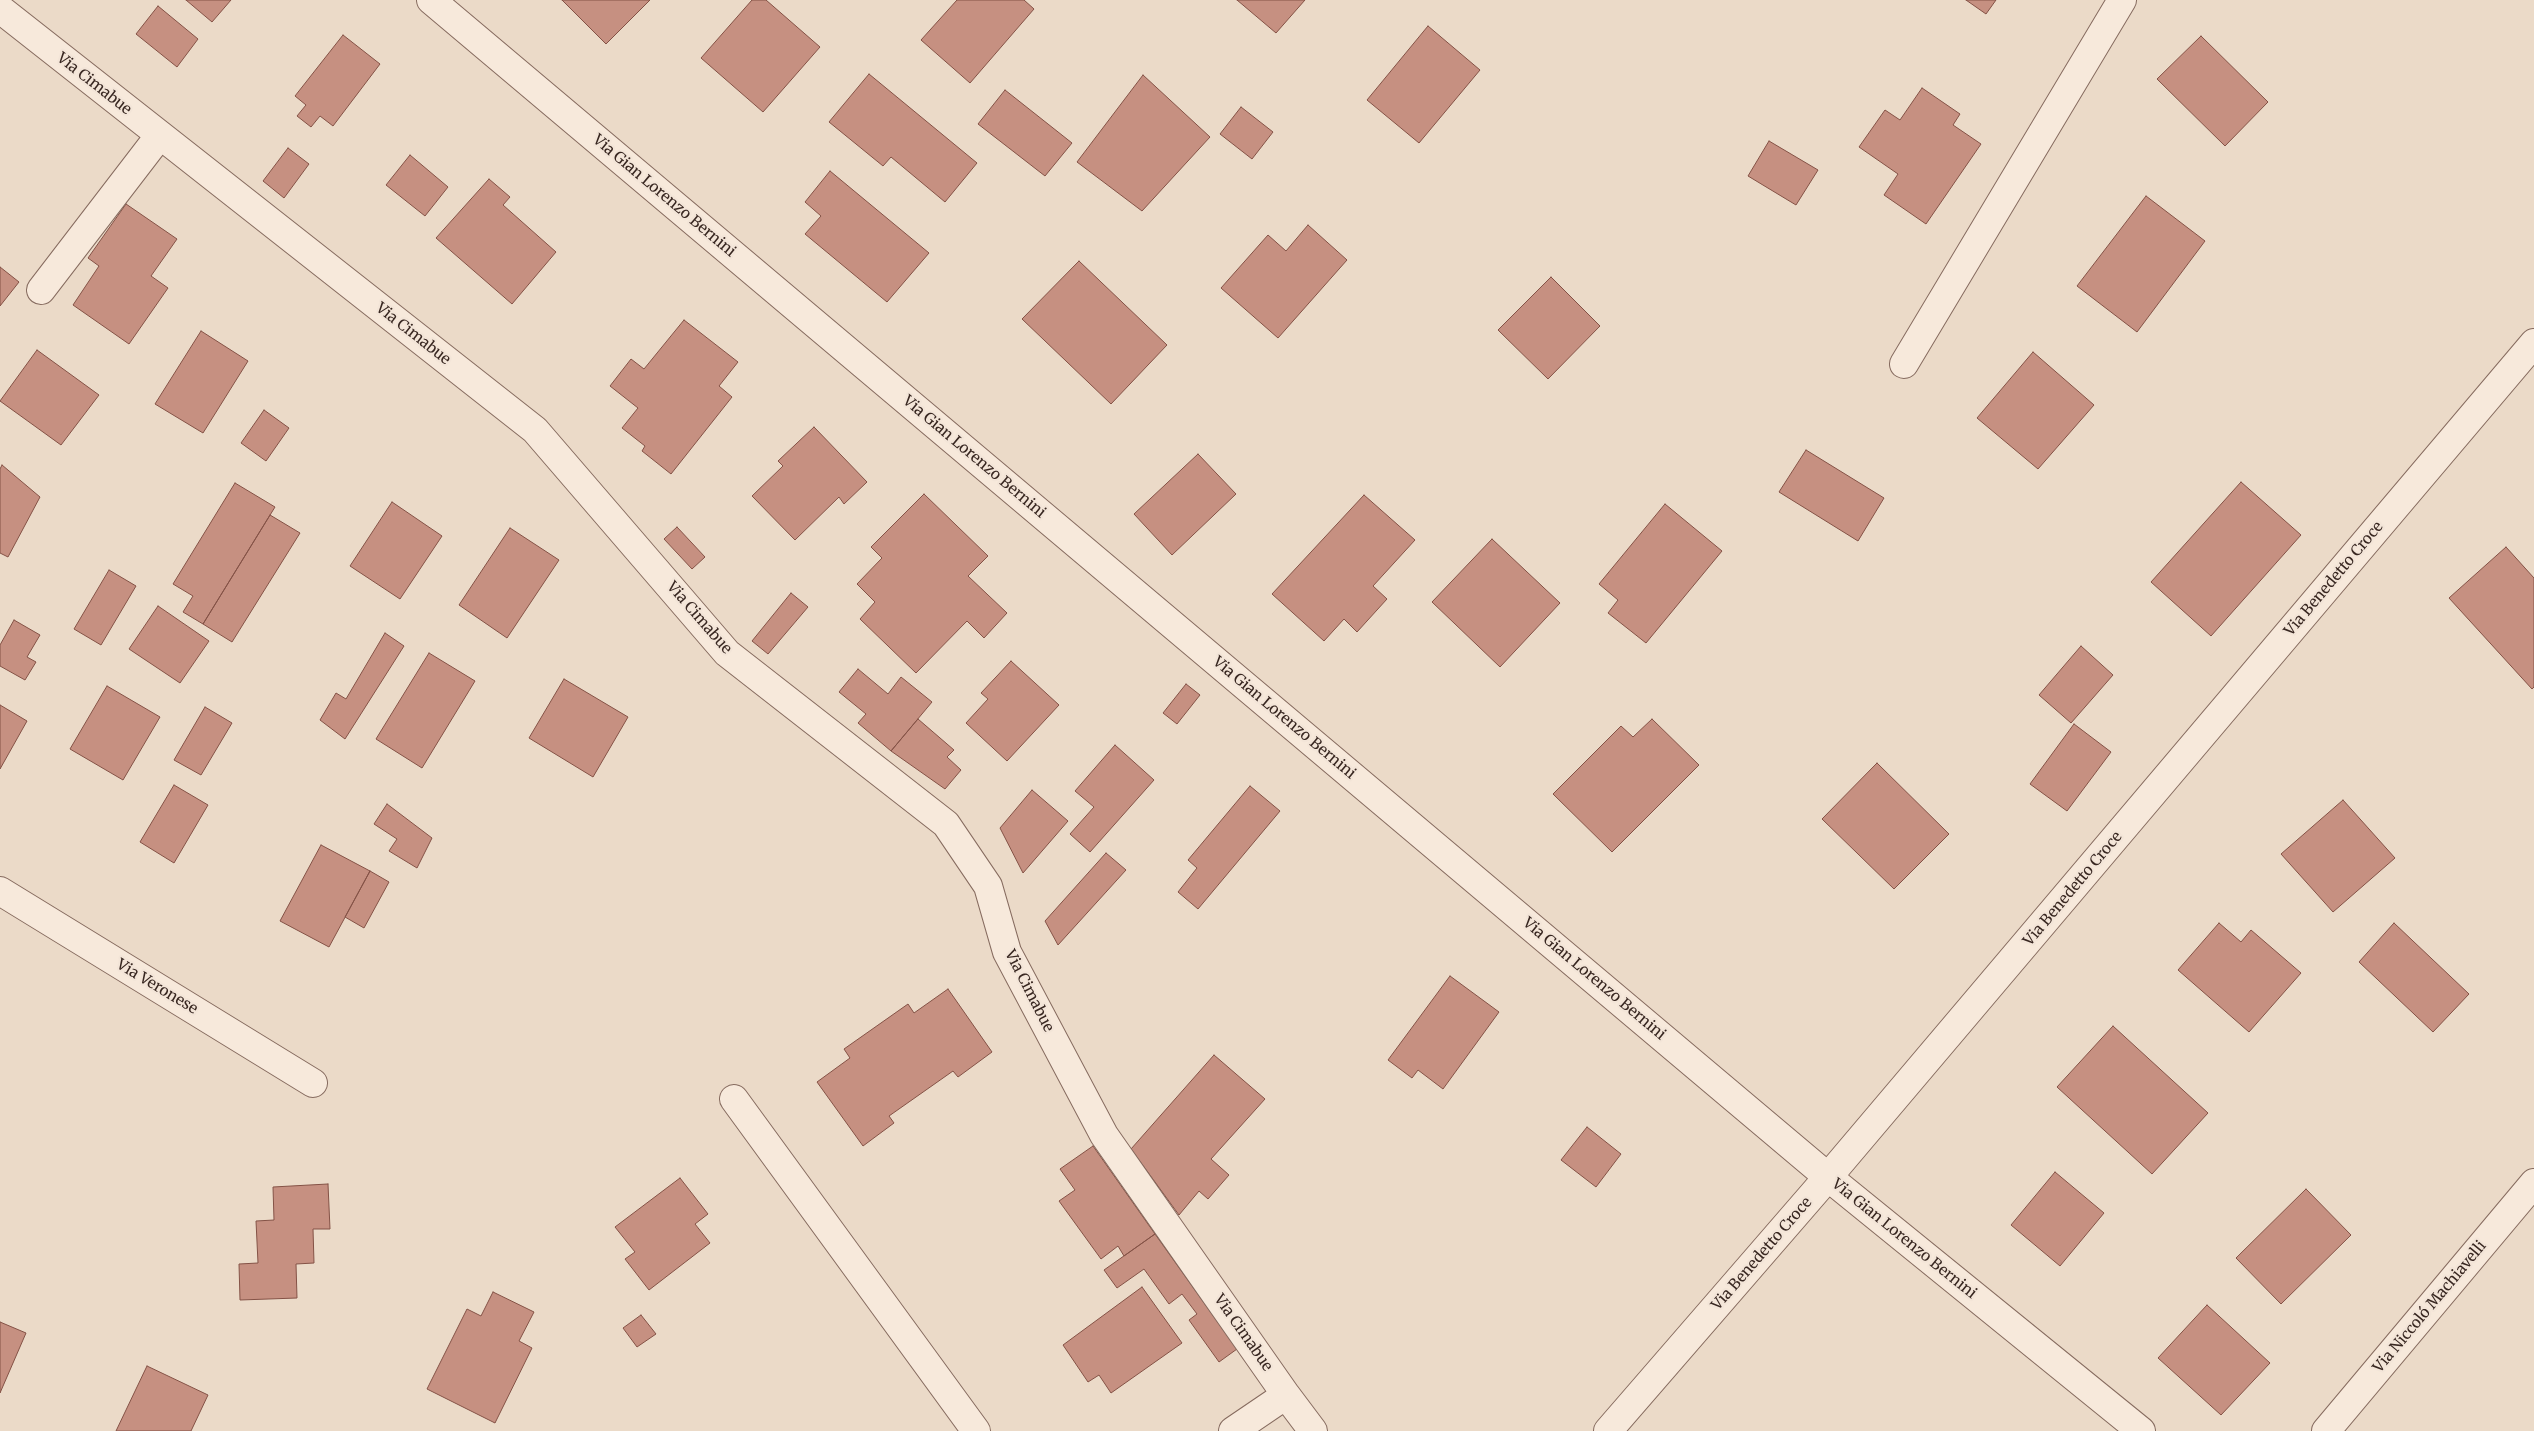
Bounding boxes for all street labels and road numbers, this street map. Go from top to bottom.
street label: Via Cimabue [53,49,135,119]
street label: Via Gian Lorenzo Bernini [589,131,739,261]
street label: Via Cimabue [372,299,454,369]
street label: Via Gian Lorenzo Bernini [899,392,1049,522]
street label: Via Benedetto Croce [2281,518,2387,640]
street label: Via Cimabue [663,578,735,658]
street label: Via Gian Lorenzo Bernini [1209,653,1359,783]
street label: Via Benedetto Croce [2020,828,2126,950]
street label: Via Gian Lorenzo Bernini [1519,914,1669,1044]
street label: Via Cimabue [1001,947,1057,1035]
street label: Via Veronese [113,956,201,1018]
street label: Via Gian Lorenzo Bernini [1828,1175,1980,1303]
street label: Via Benedetto Croce [1708,1194,1816,1314]
street label: Via Niccoló Machiavelli [2370,1238,2490,1376]
street label: Via Cimabue [1210,1291,1276,1375]

